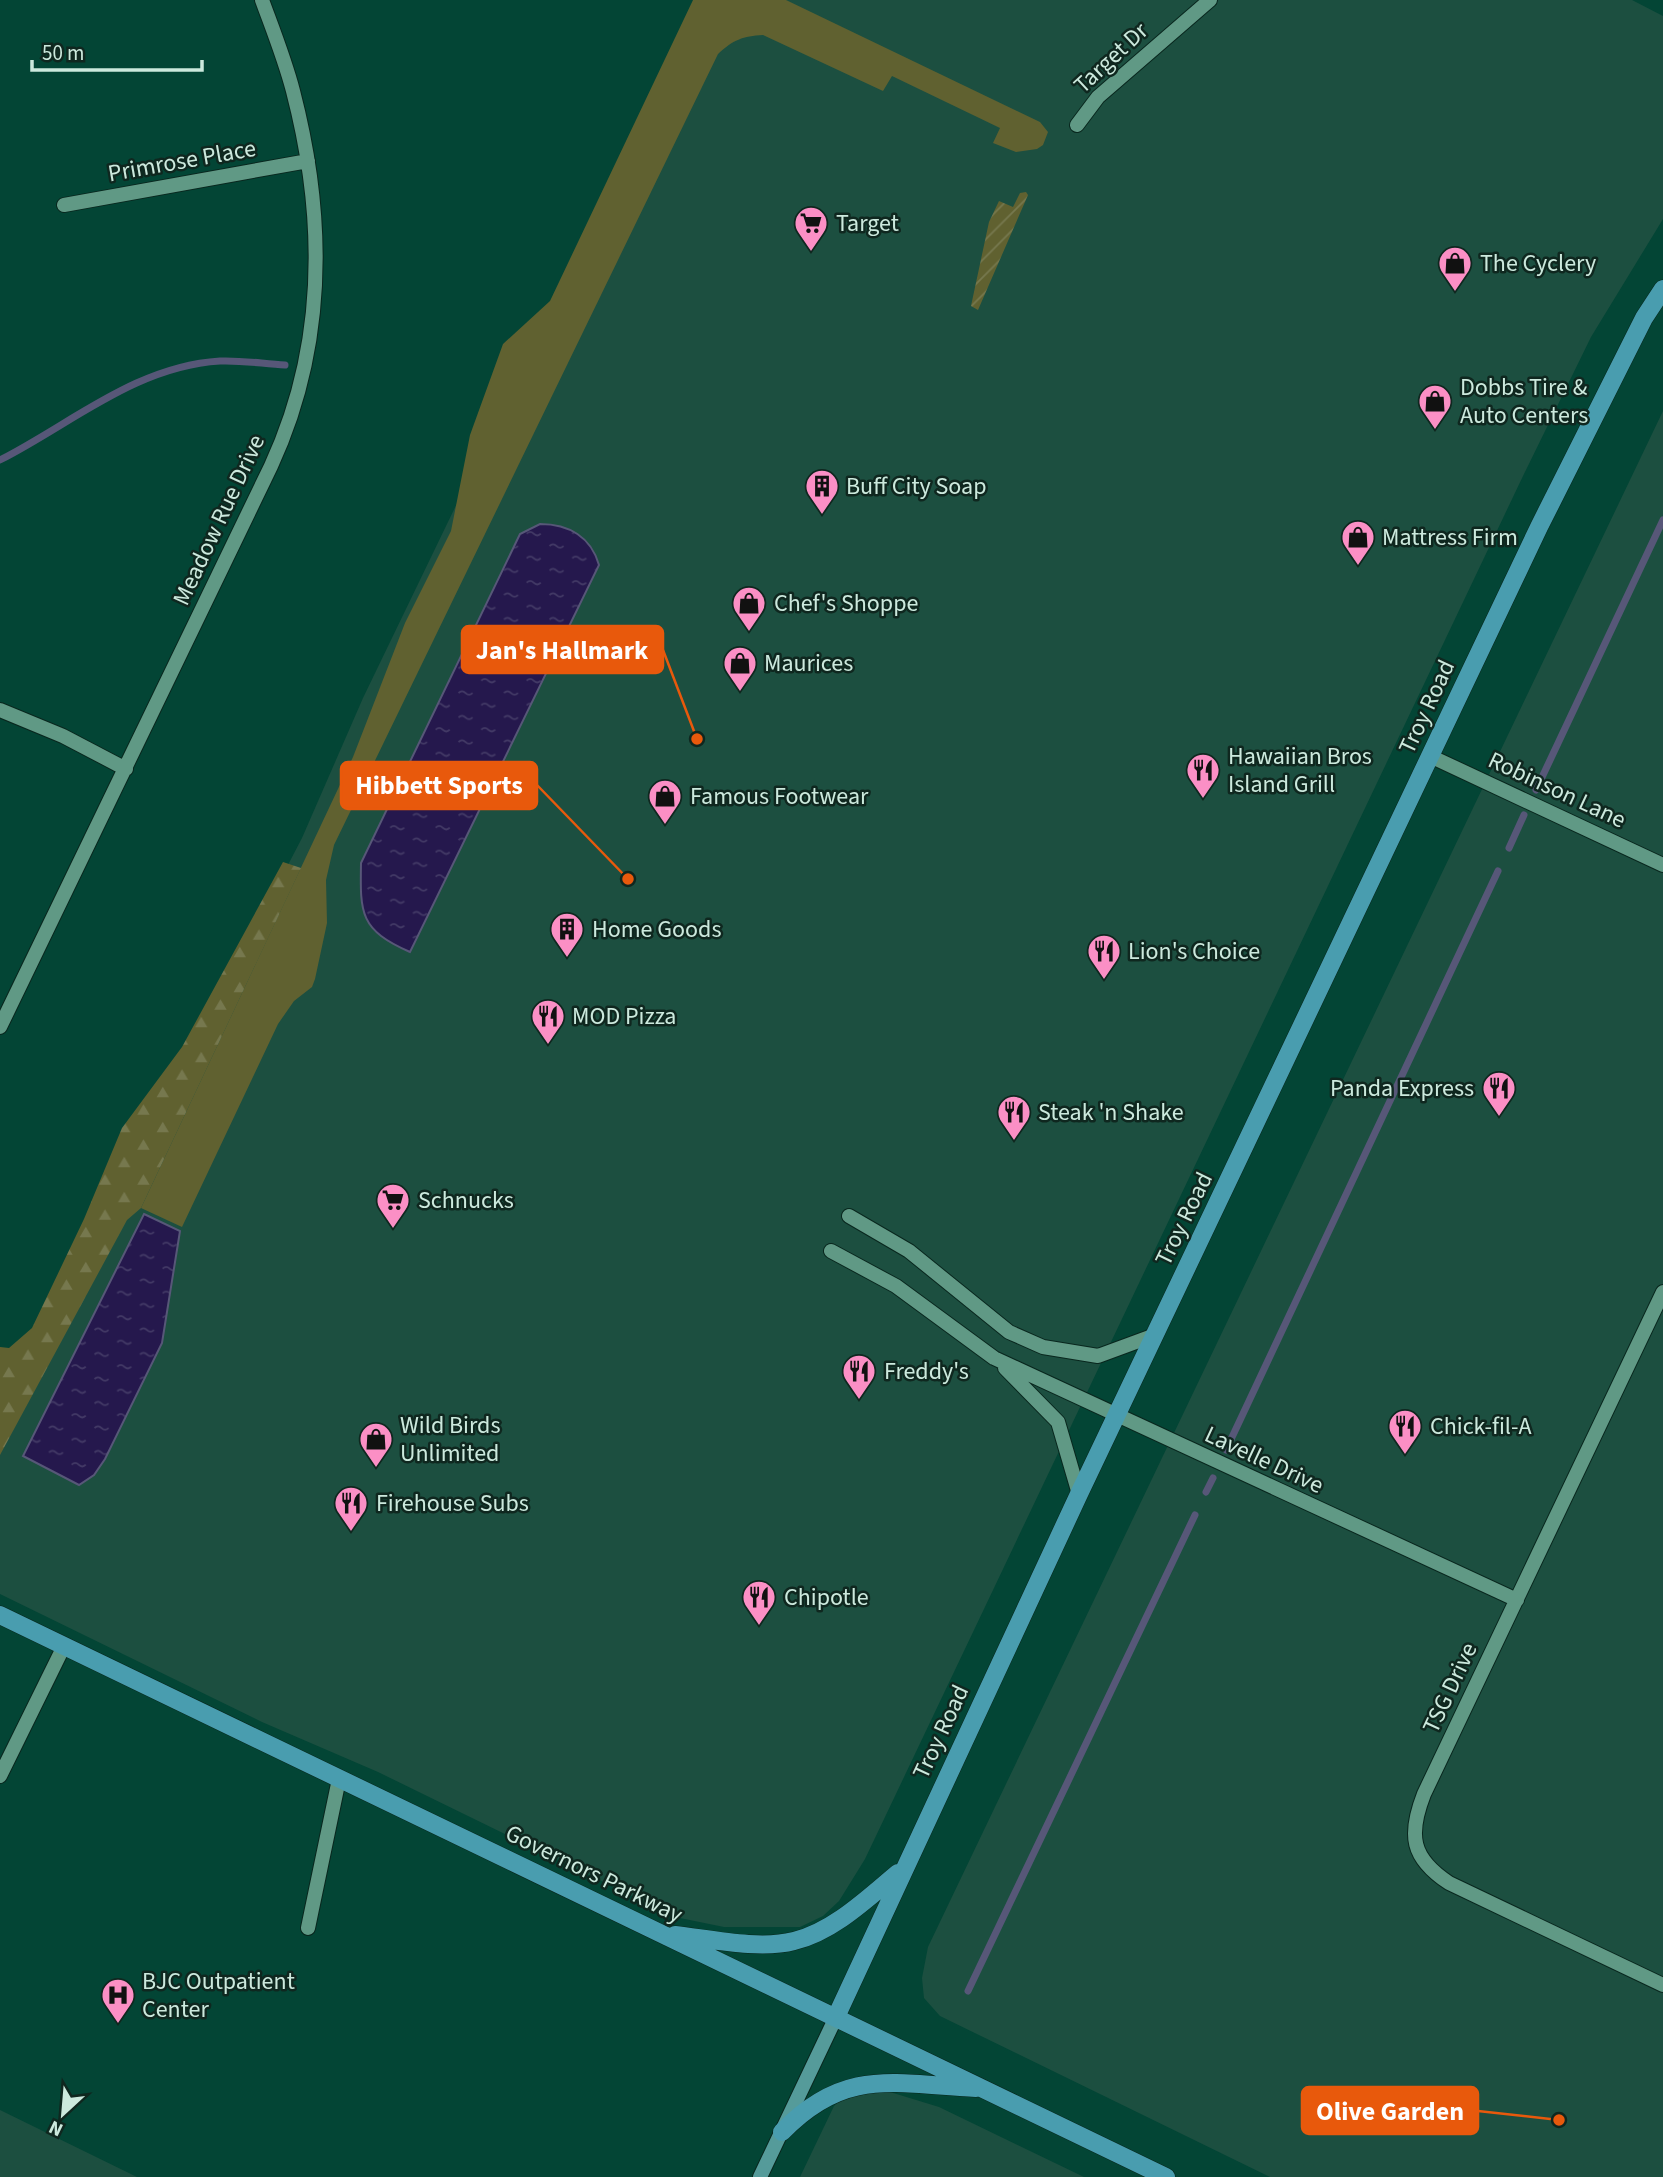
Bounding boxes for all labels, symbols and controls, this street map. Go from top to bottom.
street label: Target Dr [1066,14,1157,102]
scale bar [32,28,201,72]
text: 50 m [42,38,84,68]
street label: Primrose Place [105,131,259,191]
supermarket icon: Target [792,204,830,253]
place label: Target [836,206,899,241]
shop icon: The Cyclery [1436,244,1474,293]
place label: The Cyclery [1480,246,1596,281]
place label: Dobbs Tire & Auto Centers [1460,370,1588,433]
shop icon: Dobbs Tire & Auto Centers [1416,382,1454,431]
street label: Meadow Rue Drive [164,429,274,611]
building icon: Buff City Soap [803,467,841,516]
place label: Buff City Soap [846,469,986,504]
shop icon: Mattress Firm [1339,518,1377,567]
place label: Mattress Firm [1382,520,1518,555]
shop icon: Chef's Shoppe [730,584,768,633]
place label: Chef's Shoppe [774,586,918,621]
callout: Jan's Hallmark [462,626,663,673]
text: Jan's Hallmark [476,632,649,669]
shop icon: Maurices [721,644,759,693]
place label: Maurices [764,646,853,681]
street label: Troy Road [1390,654,1464,760]
place label: Hawaiian Bros Island Grill [1228,739,1372,802]
street label: Robinson Lane [1482,743,1632,837]
restaurant icon: Hawaiian Bros Island Grill [1184,751,1222,800]
callout: Hibbett Sports [341,762,537,809]
text: Hibbett Sports [355,767,523,804]
shop icon: Famous Footwear [646,777,684,826]
place label: Famous Footwear [690,779,869,814]
building icon: Home Goods [548,910,586,959]
place label: Home Goods [592,912,721,947]
restaurant icon: Lion's Choice [1085,932,1123,981]
place label: Lion's Choice [1128,934,1260,969]
restaurant icon: MOD Pizza [529,997,567,1046]
place label: MOD Pizza [572,999,676,1034]
restaurant icon: Panda Express [1480,1069,1518,1118]
place label: Panda Express [1330,1071,1474,1106]
restaurant icon: Steak 'n Shake [995,1093,1033,1142]
place label: Steak 'n Shake [1038,1095,1184,1130]
street label: Troy Road [1146,1166,1222,1272]
supermarket icon: Schnucks [374,1181,412,1230]
place label: Schnucks [418,1183,514,1218]
restaurant icon: Freddy's [840,1352,878,1401]
place label: Freddy's [884,1354,969,1389]
restaurant icon: Chick-fil-A [1386,1407,1424,1456]
place label: Wild Birds Unlimited [400,1408,501,1471]
place label: Chick-fil-A [1430,1409,1531,1444]
street label: Lavelle Drive [1199,1417,1329,1503]
shop icon: Wild Birds Unlimited [357,1420,395,1469]
restaurant icon: Firehouse Subs [332,1484,370,1533]
place label: Firehouse Subs [376,1486,529,1521]
restaurant icon: Chipotle [740,1578,778,1627]
place label: Chipotle [784,1580,869,1615]
street label: TSG Drive [1414,1637,1486,1739]
street label: Troy Road [904,1679,978,1785]
street label: Governors Parkway [499,1816,689,1932]
place label: BJC Outpatient Center [142,1964,295,2027]
hospital icon: BJC Outpatient Center [99,1976,137,2025]
north arrow [28,2079,98,2149]
callout: Olive Garden [1302,2087,1478,2134]
text: Olive Garden [1316,2093,1464,2130]
text: N [45,2113,68,2143]

